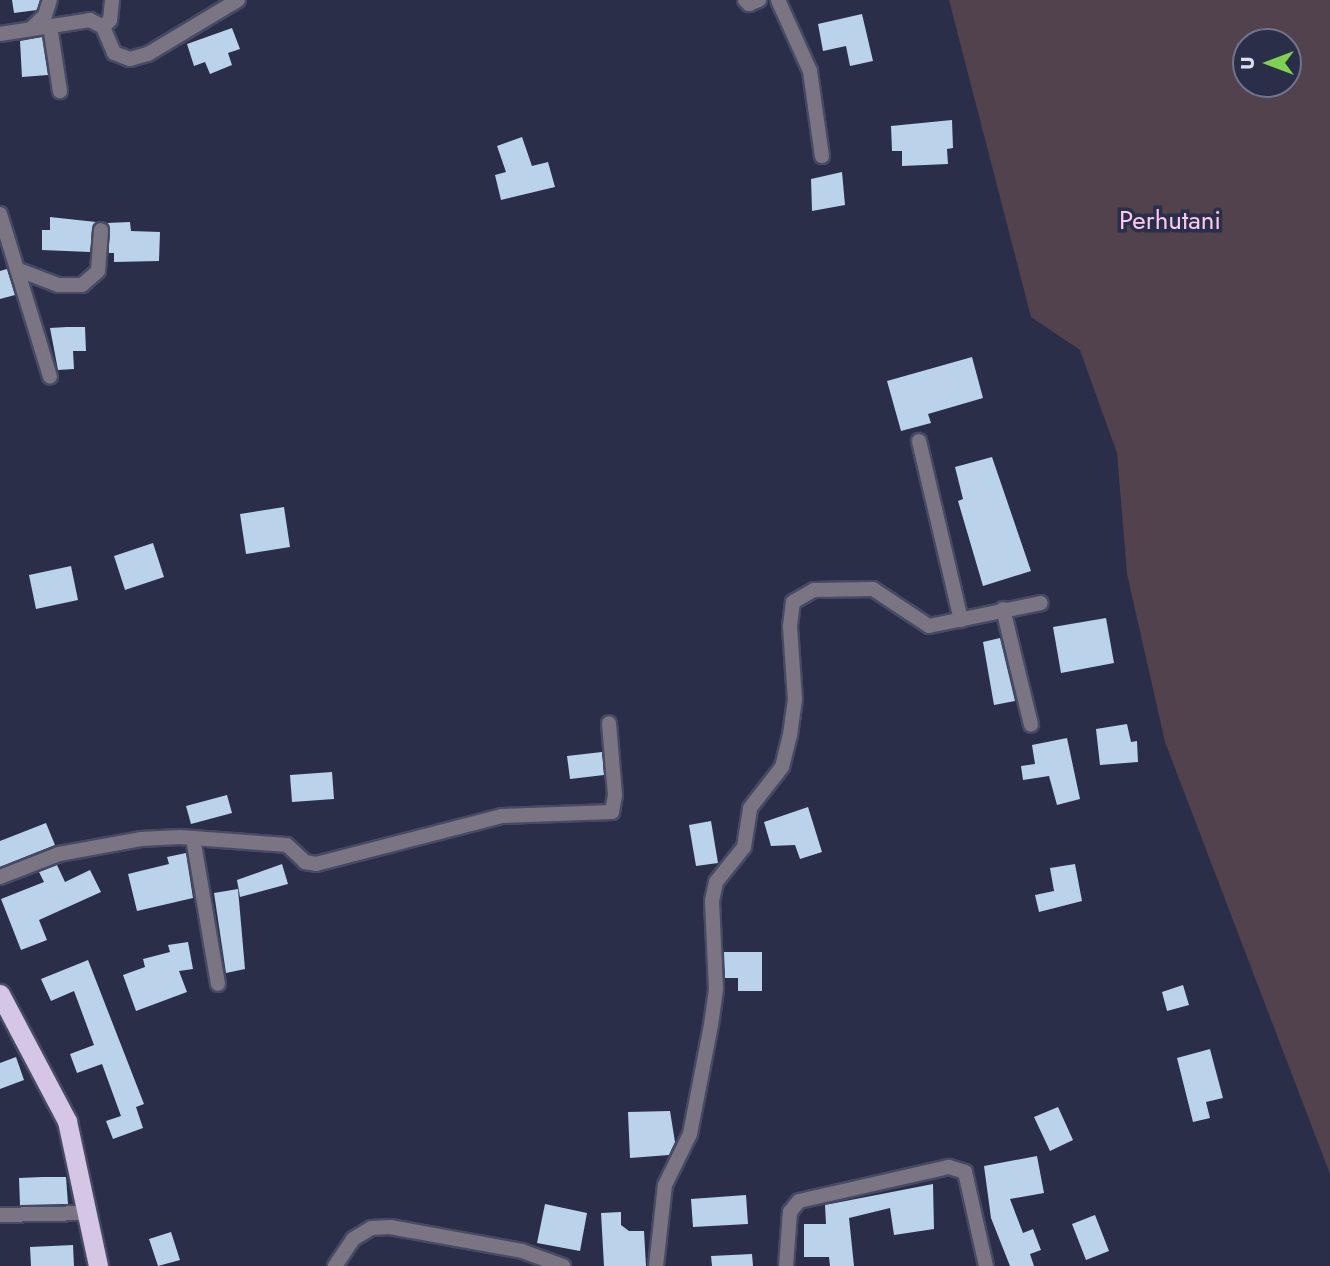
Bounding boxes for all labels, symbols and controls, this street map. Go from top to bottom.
north arrow [1232,28,1302,98]
text: U [1234,56,1261,70]
park label: Perhutani [1119,205,1221,237]

